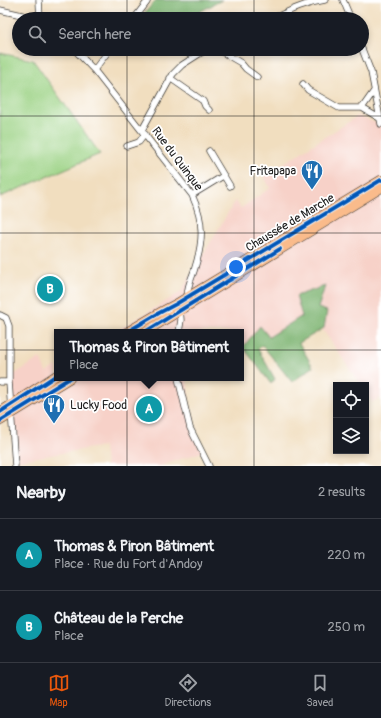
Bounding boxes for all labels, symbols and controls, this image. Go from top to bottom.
search box [12,12,369,56]
icon: search [26,23,48,45]
text: Search here [58,25,131,44]
street label: Rue du Quinque [148,124,206,194]
restaurant icon: Fritapapa [299,158,325,191]
place label: Fritapapa [249,164,296,179]
street label: Chaussée de Marche [243,191,337,255]
your location [226,257,246,277]
pin: B [37,274,63,304]
popup [54,329,244,381]
text: Thomas & Piron Bâtiment [69,338,229,357]
text: Place [69,357,98,373]
map controls [333,382,369,454]
button: locate [333,382,369,418]
restaurant icon: Lucky Food [41,392,67,425]
pin: A [136,394,162,424]
place label: Lucky Food [70,398,127,413]
button: layers [333,418,369,454]
text: Nearby [16,482,65,503]
text: 2 results [318,484,365,500]
text: Thomas & Piron Bâtiment [54,537,214,556]
text: A [25,547,33,563]
text: 220 m [327,547,365,563]
text: Place · Rue du Fort d'Andoy [54,556,202,572]
text: Château de la Perche [54,609,183,628]
text: B [25,619,33,635]
text: 250 m [327,619,365,635]
text: Place [54,628,83,644]
tab: Map [48,672,70,709]
tab: Directions [165,672,211,709]
tab: Saved [306,672,333,709]

